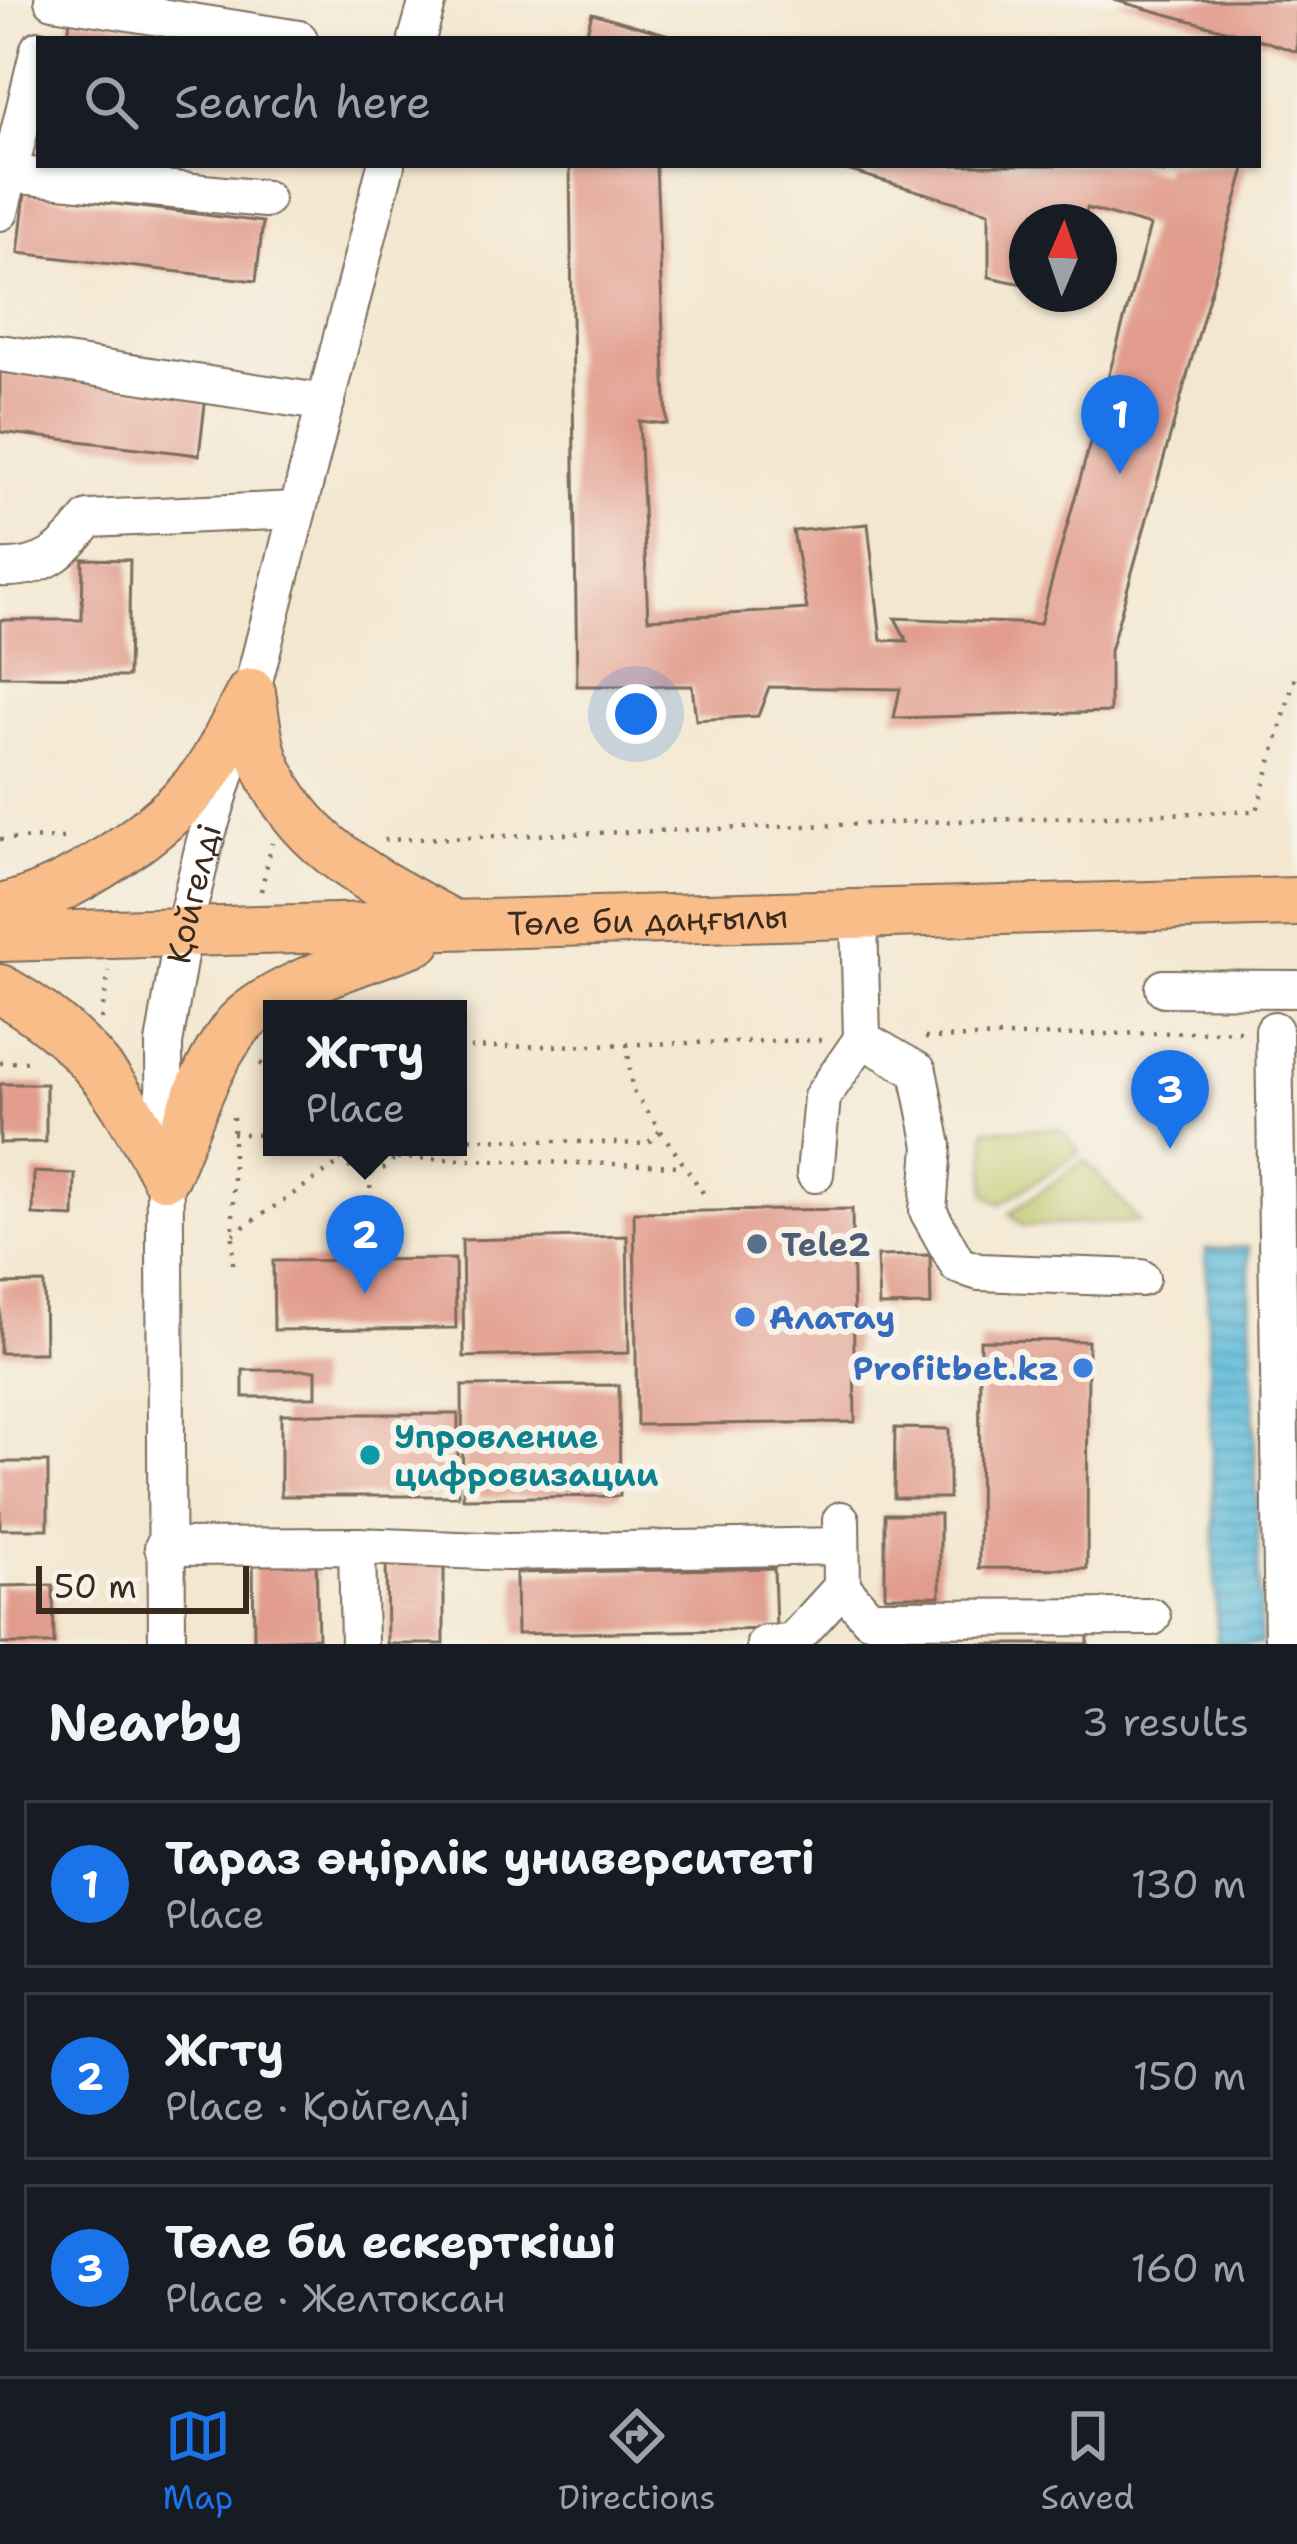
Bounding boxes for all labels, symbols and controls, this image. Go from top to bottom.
search box [36,36,1261,168]
icon: search [78,69,144,135]
text: Search here [174,72,431,132]
north arrow [1009,204,1117,312]
pin: 1 [1081,375,1159,474]
your location [606,684,666,744]
street label: Қойгелді [156,818,232,967]
street label: Төле би даңғылы [507,894,789,946]
popup [263,1000,467,1156]
text: Жгту [306,1022,424,1082]
pin: 3 [1131,1050,1209,1149]
text: Place [306,1082,405,1134]
pin: 2 [326,1195,404,1294]
place label: Tele2 [781,1222,871,1267]
marker: Tele2 [744,1231,770,1257]
place label: Алатау [769,1295,895,1340]
marker: Алатау [732,1304,758,1330]
place label: Profitbet.kz [853,1346,1059,1391]
marker: Profitbet.kz [1070,1355,1096,1381]
place label: Упровление цифровизации [394,1414,659,1497]
marker: Упровление цифровизации [357,1442,383,1468]
scale bar [36,1560,249,1613]
text: 50 m [54,1564,137,1609]
text: Nearby [48,1688,243,1756]
text: 3 results [1082,1696,1249,1748]
text: Тараз өңірлік университеті [165,1828,815,1888]
text: 1 [81,1858,99,1910]
text: 130 m [1131,1858,1246,1910]
text: Place [165,1888,264,1940]
text: Жгту [165,2020,284,2080]
text: 2 [76,2050,104,2102]
text: 150 m [1133,2050,1246,2102]
text: Place · Қойгелді [165,2080,470,2132]
text: Төле би ескерткіші [165,2212,616,2272]
text: 3 [76,2242,104,2294]
text: 160 m [1131,2242,1246,2294]
text: Place · Желтоксан [165,2272,506,2324]
tab: Map [163,2403,233,2520]
tab: Directions [558,2403,716,2520]
tab: Saved [1041,2403,1134,2520]

